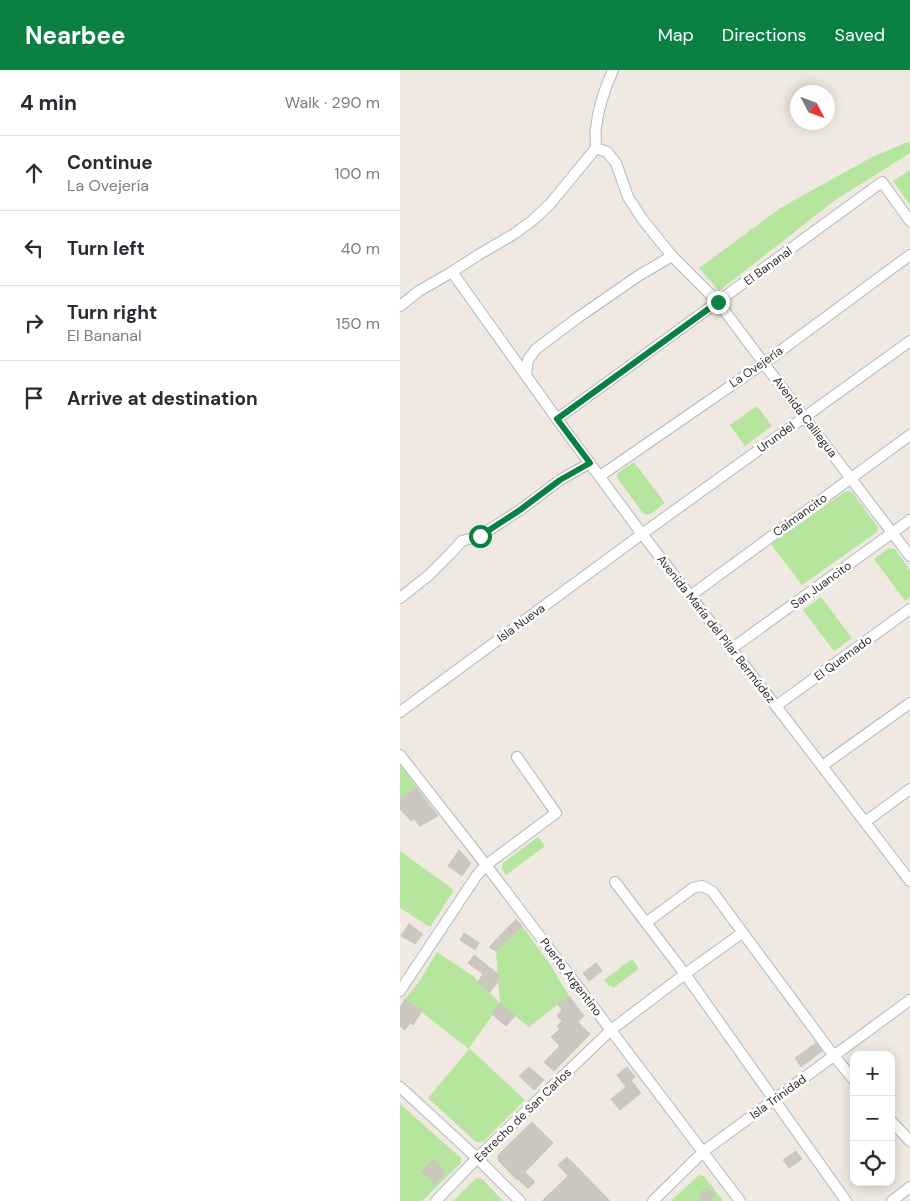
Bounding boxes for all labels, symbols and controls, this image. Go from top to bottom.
text: Nearbee [25,20,125,51]
text: Map [658,23,694,47]
text: Directions [722,23,807,47]
text: Saved [835,23,885,47]
north arrow [790,85,835,130]
text: 4 min [20,89,77,117]
text: Walk · 290 m [285,92,380,113]
text: Continue [67,150,153,175]
icon: ahead [20,159,48,187]
text: 100 m [335,163,380,184]
text: La Ovejería [67,175,149,196]
icon: left [20,234,48,262]
text: Turn left [67,236,145,261]
text: 40 m [341,238,380,259]
street label: El Bananal [741,243,795,289]
route end [707,291,730,314]
text: Turn right [67,300,157,325]
icon: right [20,309,48,337]
text: 150 m [336,313,380,334]
text: El Bananal [67,325,142,346]
street label: La Ovejería [726,343,786,391]
street label: Avenida Calilegua [769,373,841,461]
icon: arrive [20,384,48,412]
text: Arrive at destination [67,386,258,411]
street label: Urundel [754,418,798,456]
street label: Caimancito [770,490,830,540]
route start [469,525,492,548]
street label: Avenida María del Pilar Bermúdez [653,552,779,706]
street label: San Juancito [787,558,855,612]
street label: Isla Nueva [494,600,548,646]
street label: El Quemado [811,632,875,684]
street label: Puerto Argentino [536,935,606,1019]
map controls [850,1051,895,1186]
button: + [850,1051,895,1096]
street label: Estrecho de San Carlos [471,1064,575,1166]
street label: Isla Trinidad [747,1071,809,1123]
button: − [850,1096,895,1141]
button: locate [850,1141,895,1186]

